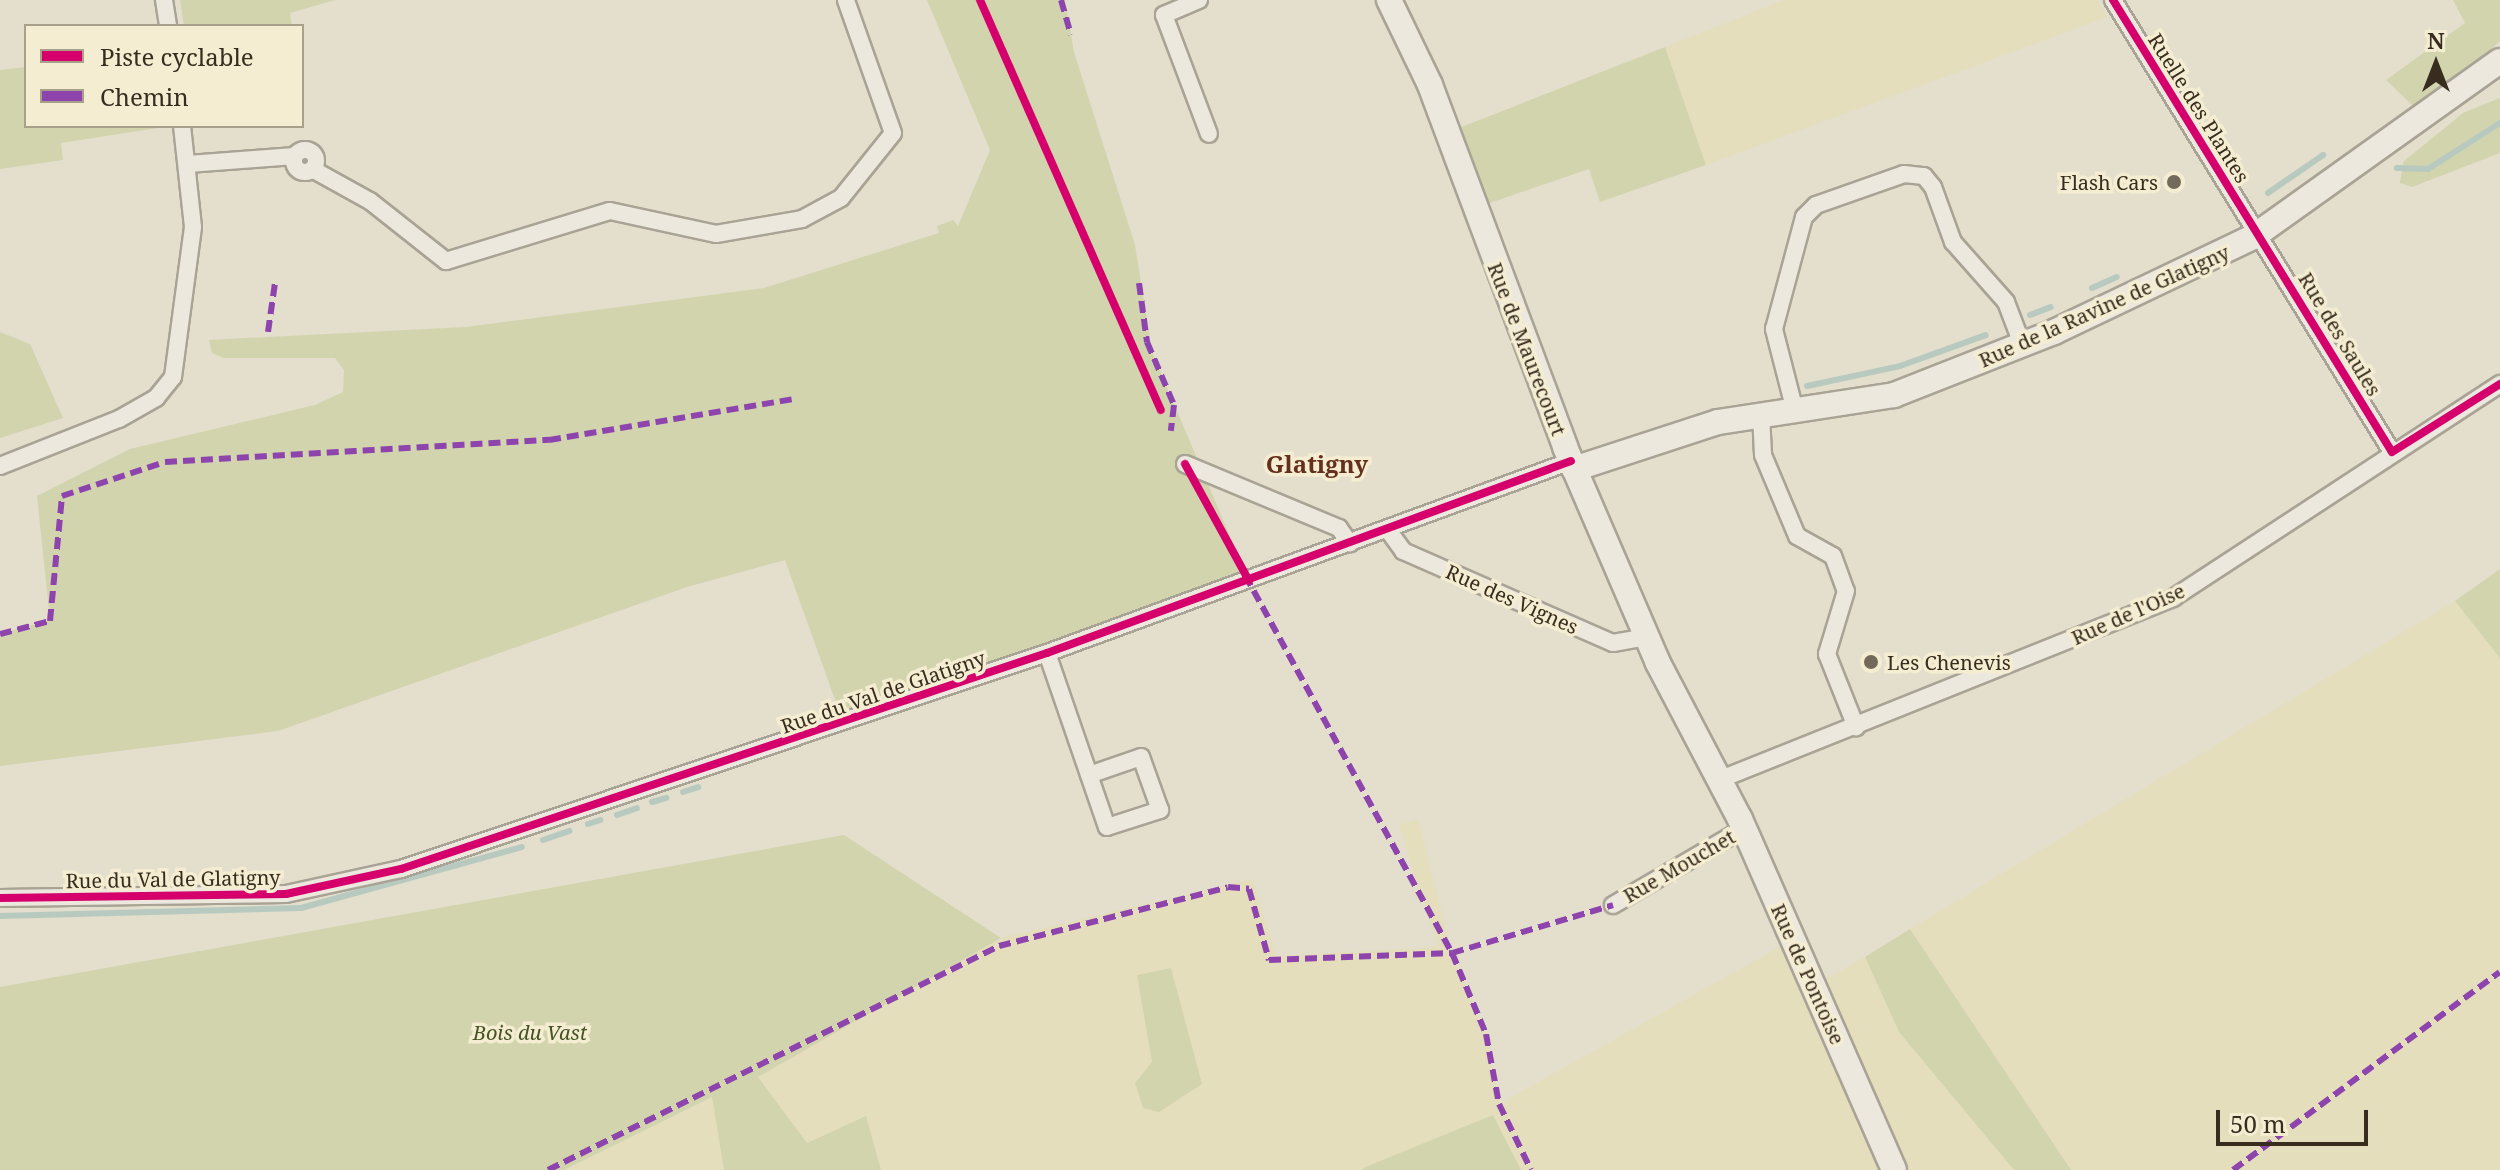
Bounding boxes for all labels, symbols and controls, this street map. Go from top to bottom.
legend [24,24,304,128]
north arrow [2396,24,2476,104]
text: N [2427,25,2445,55]
street label: Ruelle des Plantes [2143,29,2255,187]
text: Piste cyclable [100,40,254,73]
text: Chemin [100,80,189,113]
place label: Flash Cars [2060,170,2158,194]
marker: Flash Cars [2165,173,2183,191]
street label: Rue de la Ravine de Glatigny [1975,240,2233,372]
street label: Rue de Maurecourt [1483,259,1571,439]
street label: Rue des Saules [2294,268,2386,400]
district label: Glatigny [1266,450,1368,478]
street label: Rue des Vignes [1442,559,1582,639]
street label: Rue de l'Oise [2068,578,2188,650]
street label: Rue du Val de Glatigny [778,646,988,738]
place label: Les Chenevis [1887,650,2011,674]
marker: Les Chenevis [1862,653,1880,671]
street label: Rue Mouchet [1619,824,1739,908]
street label: Rue du Val de Glatigny [65,865,281,893]
street label: Rue de Pontoise [1766,900,1850,1048]
park label: Bois du Vast [473,1020,587,1044]
scale bar [2220,1094,2372,1144]
text: 50 m [2230,1107,2286,1140]

